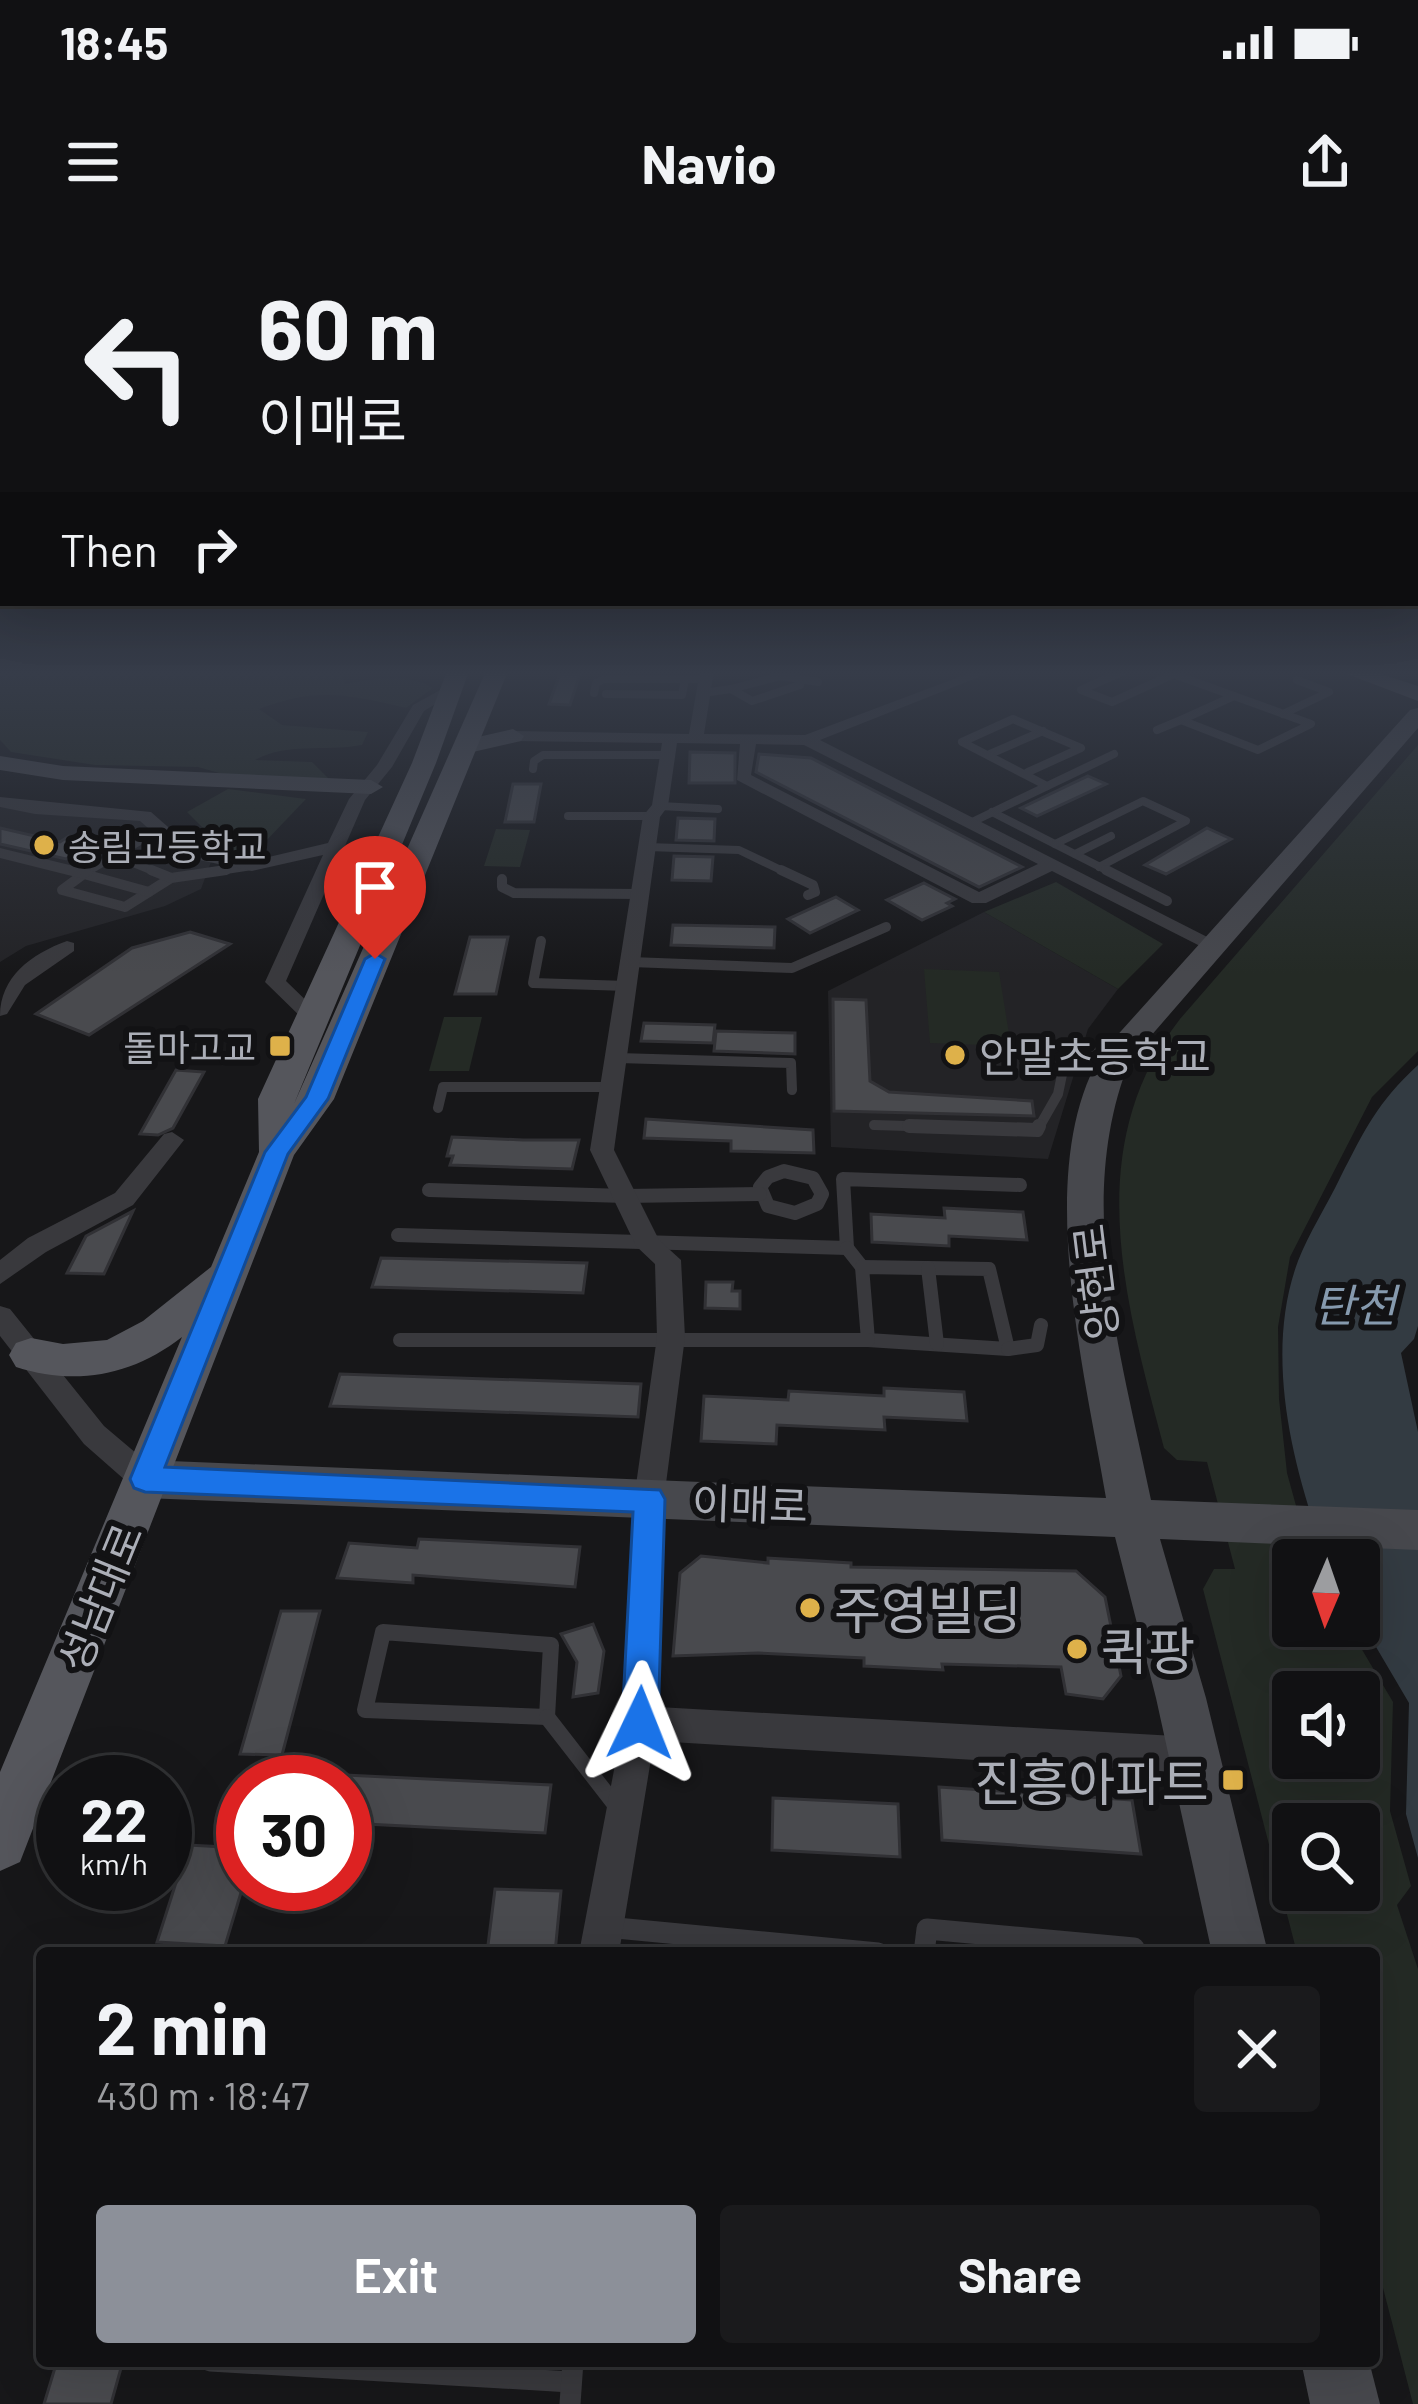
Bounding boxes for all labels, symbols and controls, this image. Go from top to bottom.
text: 18:45 [60,15,168,69]
icon: menu [60,129,126,195]
icon: share [1292,129,1358,195]
text: Navio [641,130,777,195]
text: 60 m [258,276,438,377]
icon: left [60,288,216,444]
text: 이매로 [258,387,407,452]
icon: right [182,516,248,582]
text: Then [60,522,158,576]
place label: 송림고등학교 [68,824,267,867]
marker: 송림고등학교 [31,832,57,858]
pin [324,836,426,959]
icon: arrive [342,854,408,920]
place label: 돌마고교 [124,1025,256,1068]
place label: 안말초등학교 [979,1030,1211,1080]
marker: 돌마고교 [267,1033,293,1059]
marker: 안말초등학교 [942,1042,968,1068]
street label: 양현로 [1062,1221,1126,1343]
water label: 탄천 [1314,1277,1401,1331]
street label: 이매로 [691,1476,809,1530]
street label: 성남대로 [47,1516,151,1678]
north arrow [1272,1539,1380,1647]
map controls [1272,1539,1380,1911]
place label: 주영빌딩 [834,1578,1022,1639]
marker: 주영빌딩 [797,1595,823,1621]
place label: 퀵팡 [1101,1619,1195,1680]
marker: 퀵팡 [1064,1636,1090,1662]
position arrow [577,1660,703,1786]
button: sound [1272,1671,1380,1779]
place label: 진흥아파트 [974,1750,1209,1811]
speed limit sign: 30 [216,1755,372,1911]
marker: 진흥아파트 [1220,1767,1246,1793]
text: 22 [80,1782,148,1854]
button: search [1272,1803,1380,1911]
text: km/h [80,1845,148,1881]
text: 2 min [96,1983,269,2069]
button: close [1194,1986,1320,2112]
text: 430 m · 18:47 [96,2071,309,2118]
button: Exit [96,2205,696,2343]
button: Share [720,2205,1320,2343]

